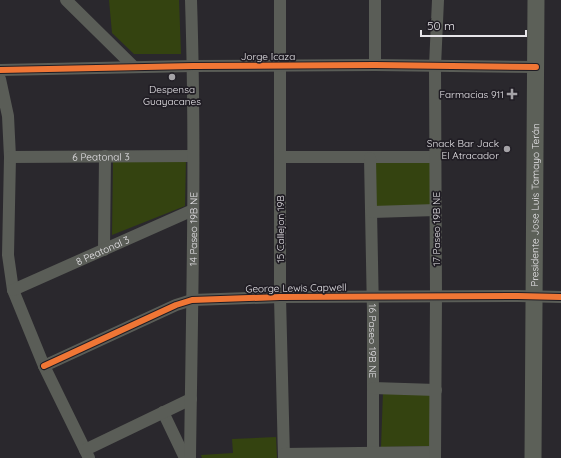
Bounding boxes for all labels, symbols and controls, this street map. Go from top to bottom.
scale bar [421,12,526,38]
text: 50 m [427,18,455,33]
street label: Jorge Icaza [241,50,295,63]
marker: Despensa Guayacanes [167,72,177,82]
place label: Despensa Guayacanes [143,83,201,108]
place label: Farmacias 911 [440,88,504,101]
marker: Farmacias 911 [507,89,517,99]
street label: Presidente Jose Luis Tamayo Terán [528,123,542,287]
place label: Snack Bar Jack El Atracador [427,137,499,162]
marker: Snack Bar Jack El Atracador [502,144,512,154]
street label: 6 Peatonal 3 [72,150,130,163]
street label: 14 Paseo 19B NE [186,192,200,266]
street label: 17 Paseo 19B NE [430,192,443,266]
street label: 15 Callejon 19B [274,195,287,263]
street label: 8 Peatonal 3 [74,233,131,268]
street label: George Lewis Capwell [245,281,347,295]
street label: 16 Paseo 19B NE [366,304,380,379]

